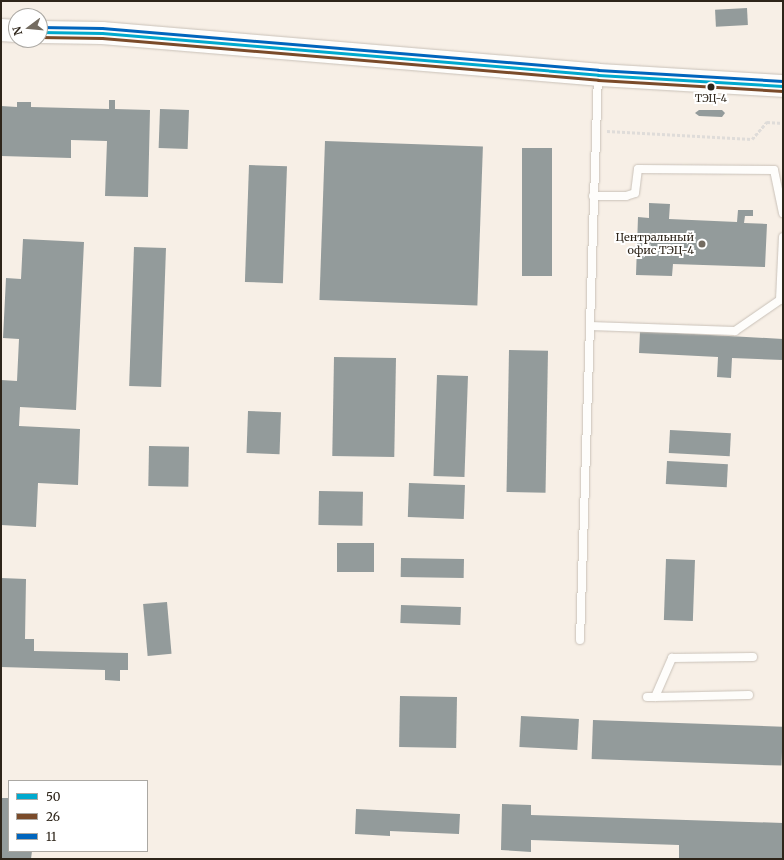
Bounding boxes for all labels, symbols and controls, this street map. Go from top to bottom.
north arrow [8,8,48,48]
text: N [9,25,25,37]
marker: ТЭЦ-4 [706,82,716,92]
place label: ТЭЦ-4 [695,93,727,105]
place label: Центральный офис ТЭЦ-4 [615,231,694,257]
marker: Центральный офис ТЭЦ-4 [697,239,707,249]
legend [8,780,148,852]
text: 50 [46,789,61,804]
text: 26 [46,809,60,824]
text: 11 [46,829,57,844]

